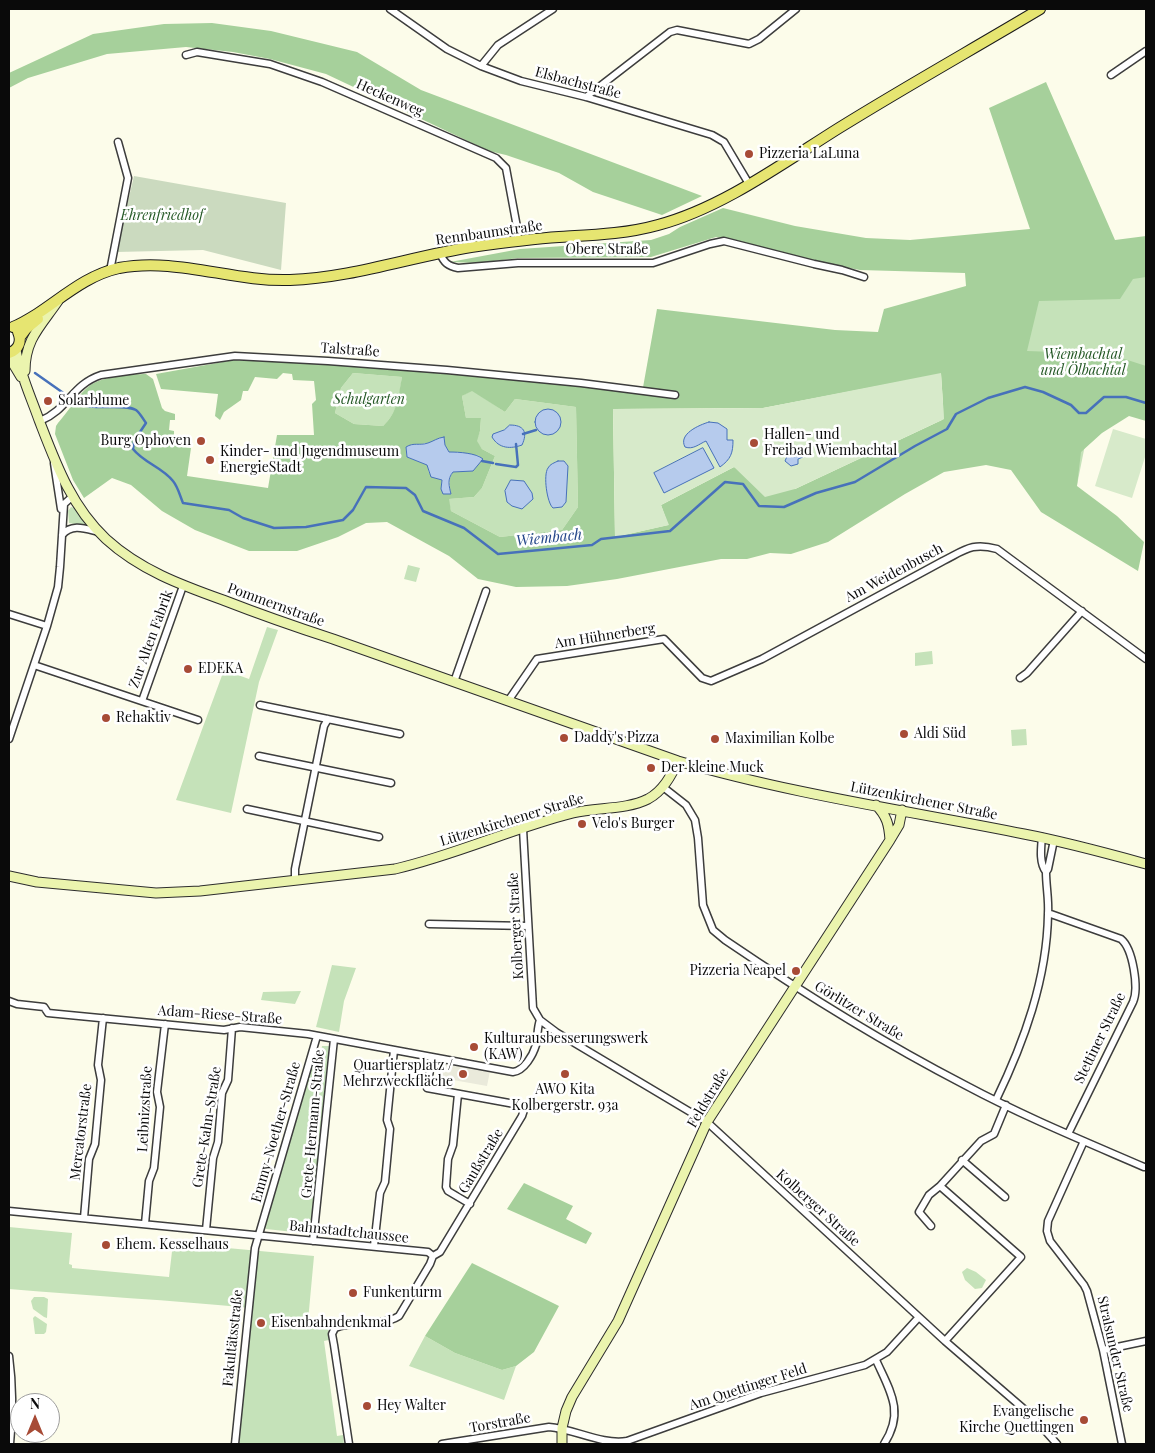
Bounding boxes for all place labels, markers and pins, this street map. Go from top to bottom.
place label: Pizzeria LaLuna [759,146,859,162]
marker: Pizzeria LaLuna [743,148,755,160]
place label: Solarblume [58,393,129,409]
marker: Solarblume [42,395,54,407]
place label: Hallen- und Freibad Wiembachtal [764,427,897,460]
place label: Burg Ophoven [101,433,191,449]
marker: Burg Ophoven [195,435,207,447]
marker: Hallen- und Freibad Wiembachtal [748,437,760,449]
place label: Kinder- und Jugendmuseum EnergieStadt [220,444,399,477]
marker: Kinder- und Jugendmuseum EnergieStadt [204,454,216,466]
place label: EDEKA [198,661,243,677]
marker: EDEKA [182,663,194,675]
place label: Rehaktiv [116,710,171,726]
marker: Rehaktiv [100,712,112,724]
place label: Aldi Süd [914,726,966,742]
marker: Aldi Süd [898,728,910,740]
place label: Daddy's Pizza [574,730,659,746]
place label: Maximilian Kolbe [725,731,835,747]
marker: Daddy's Pizza [558,732,570,744]
marker: Maximilian Kolbe [709,733,721,745]
place label: Der kleine Muck [661,760,764,776]
marker: Der kleine Muck [645,762,657,774]
place label: Velo's Burger [592,816,674,832]
marker: Velo's Burger [576,818,588,830]
place label: Pizzeria Neapel [690,963,786,979]
marker: Pizzeria Neapel [790,965,802,977]
place label: Kulturausbesserungswerk (KAW) [484,1031,648,1064]
marker: Kulturausbesserungswerk (KAW) [468,1041,480,1053]
place label: Quartiersplatz / Mehrzweckfläche [343,1058,453,1090]
marker: Quartiersplatz / Mehrzweckfläche [457,1068,469,1080]
marker: AWO Kita Kolbergerstr. 93a [559,1068,571,1080]
place label: AWO Kita Kolbergerstr. 93a [512,1082,618,1114]
place label: Ehem. Kesselhaus [116,1237,229,1253]
marker: Ehem. Kesselhaus [100,1239,112,1251]
place label: Funkenturm [363,1285,442,1301]
marker: Funkenturm [347,1287,359,1299]
place label: Eisenbahndenkmal [271,1315,391,1331]
marker: Eisenbahndenkmal [255,1317,267,1329]
place label: Hey Walter [377,1398,446,1414]
marker: Hey Walter [361,1400,373,1412]
place label: Evangelische Kirche Quettingen [959,1404,1074,1436]
marker: Evangelische Kirche Quettingen [1078,1414,1090,1426]

